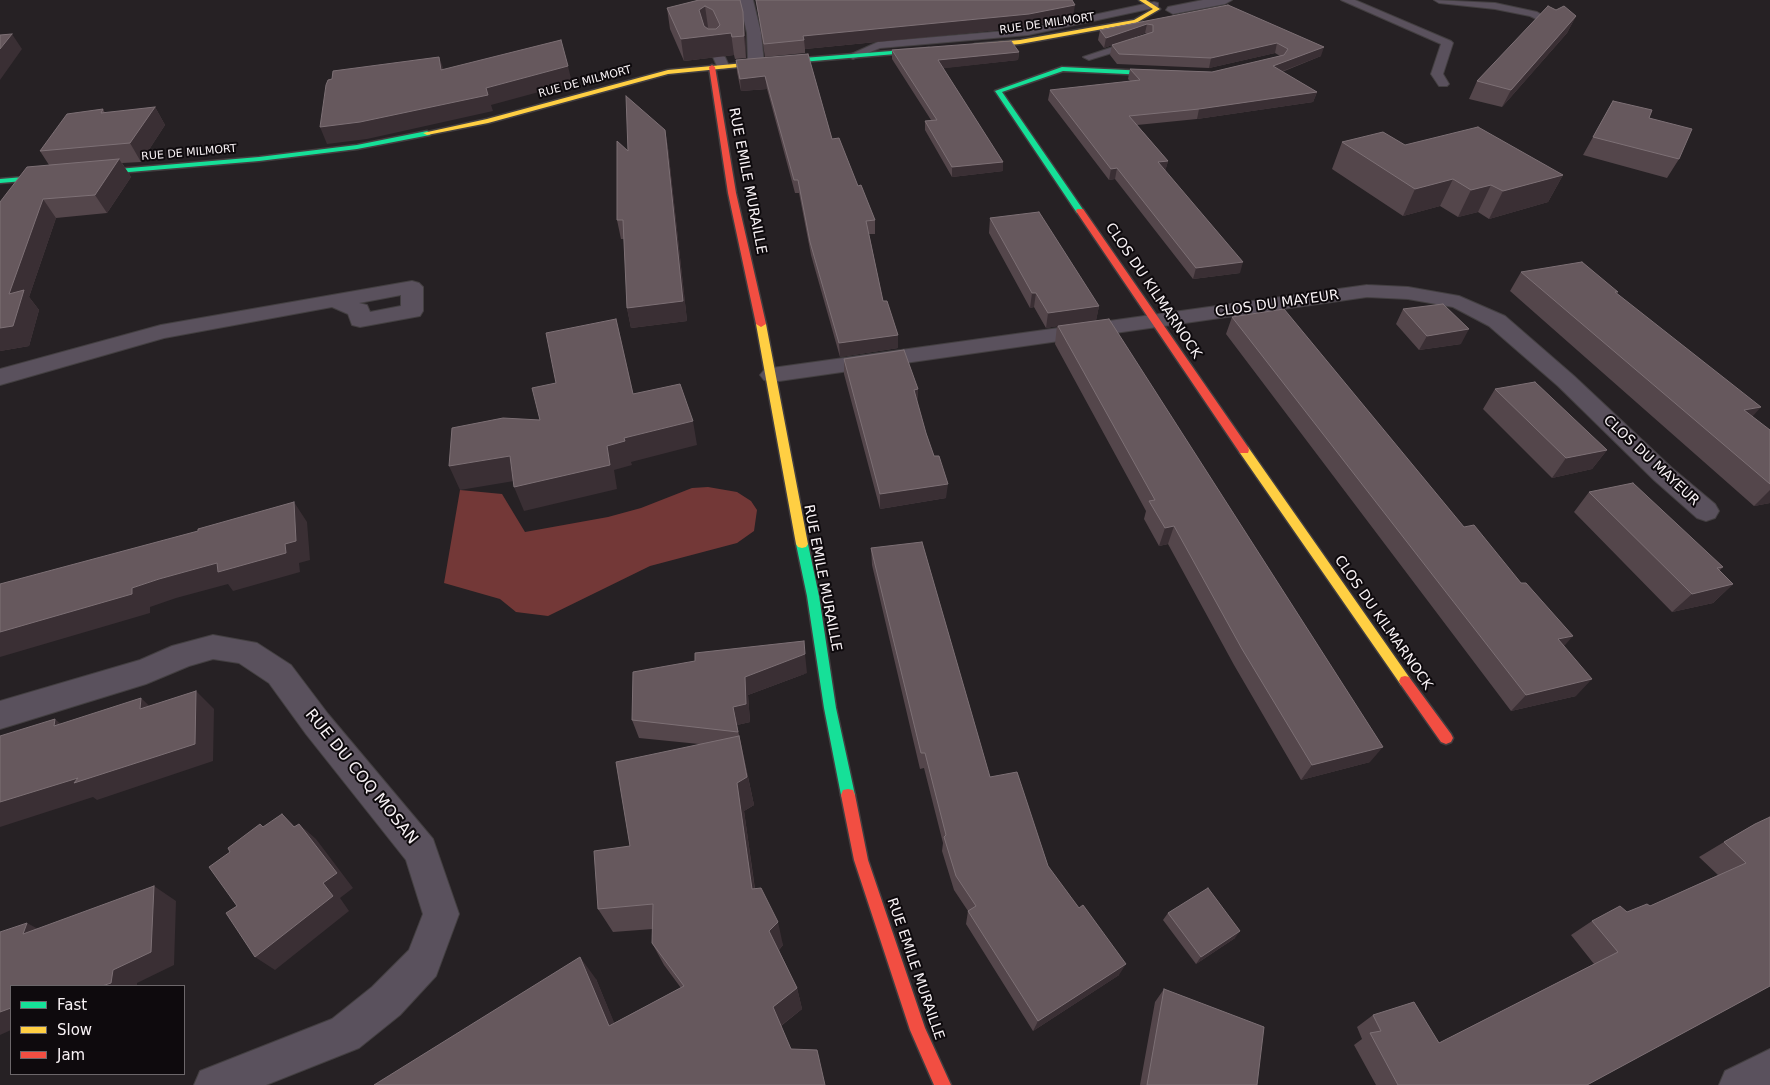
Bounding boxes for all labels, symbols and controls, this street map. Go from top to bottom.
street label: RUE DE MILMORT [999,11,1095,37]
street label: RUE DE MILMORT [537,63,633,101]
street label: RUE EMILE MURAILLE [725,106,769,256]
street label: RUE DE MILMORT [141,142,237,164]
street label: CLOS DU KILMARNOCK [1101,220,1205,362]
street label: CLOS DU MAYEUR [1214,287,1340,321]
street label: CLOS DU MAYEUR [1600,412,1702,510]
street label: RUE EMILE MURAILLE [800,503,844,653]
street label: CLOS DU KILMARNOCK [1330,553,1436,693]
street label: RUE DU COQ MOSAN [301,706,421,848]
street label: RUE EMILE MURAILLE [883,896,947,1042]
legend [10,985,185,1075]
text: Fast [57,996,87,1014]
text: Slow [57,1021,92,1039]
text: Jam [57,1046,85,1064]

